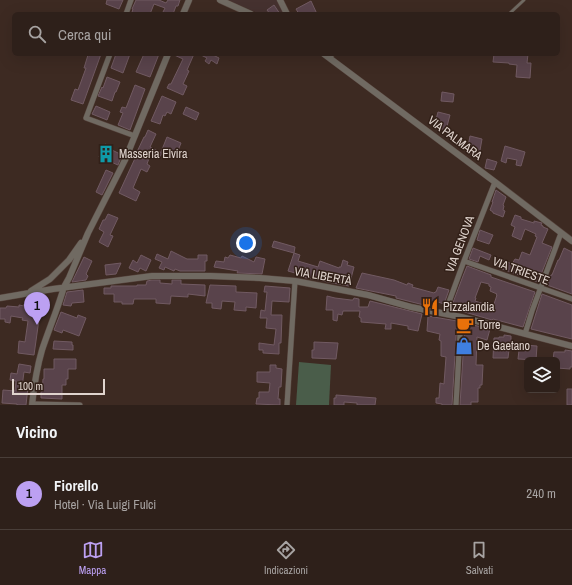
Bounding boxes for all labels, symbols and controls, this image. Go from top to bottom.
search box [12,12,560,56]
icon: search [26,23,48,45]
text: Cerca qui [58,24,111,45]
street label: VIA PALMARA [424,112,486,164]
building icon: Masseria Elvira [96,144,116,164]
place label: Masseria Elvira [119,146,188,162]
street label: VIA GENOVA [442,213,478,275]
your location [236,233,256,253]
street label: VIA TRIESTE [490,253,552,289]
street label: VIA LIBERTÀ [293,263,353,289]
pin: 1 [24,292,50,325]
restaurant icon: Pizzalandia [420,297,440,317]
place label: Pizzalandia [443,299,495,315]
cafe icon: Torre [455,315,475,335]
place label: Torre [478,317,500,333]
shop icon: De Gaetano [454,336,474,356]
place label: De Gaetano [477,338,530,354]
map controls [524,357,560,393]
button: layers [524,357,560,393]
scale bar [12,377,105,396]
text: 100 m [18,379,43,393]
text: Vicino [16,420,58,443]
text: Fiorello [54,475,98,496]
text: 1 [26,485,32,502]
text: 240 m [526,485,556,502]
text: Hotel · Via Luigi Fulci [54,496,156,513]
tab: Mappa [79,539,106,577]
tab: Indicazioni [264,539,308,577]
tab: Salvati [466,539,493,577]

